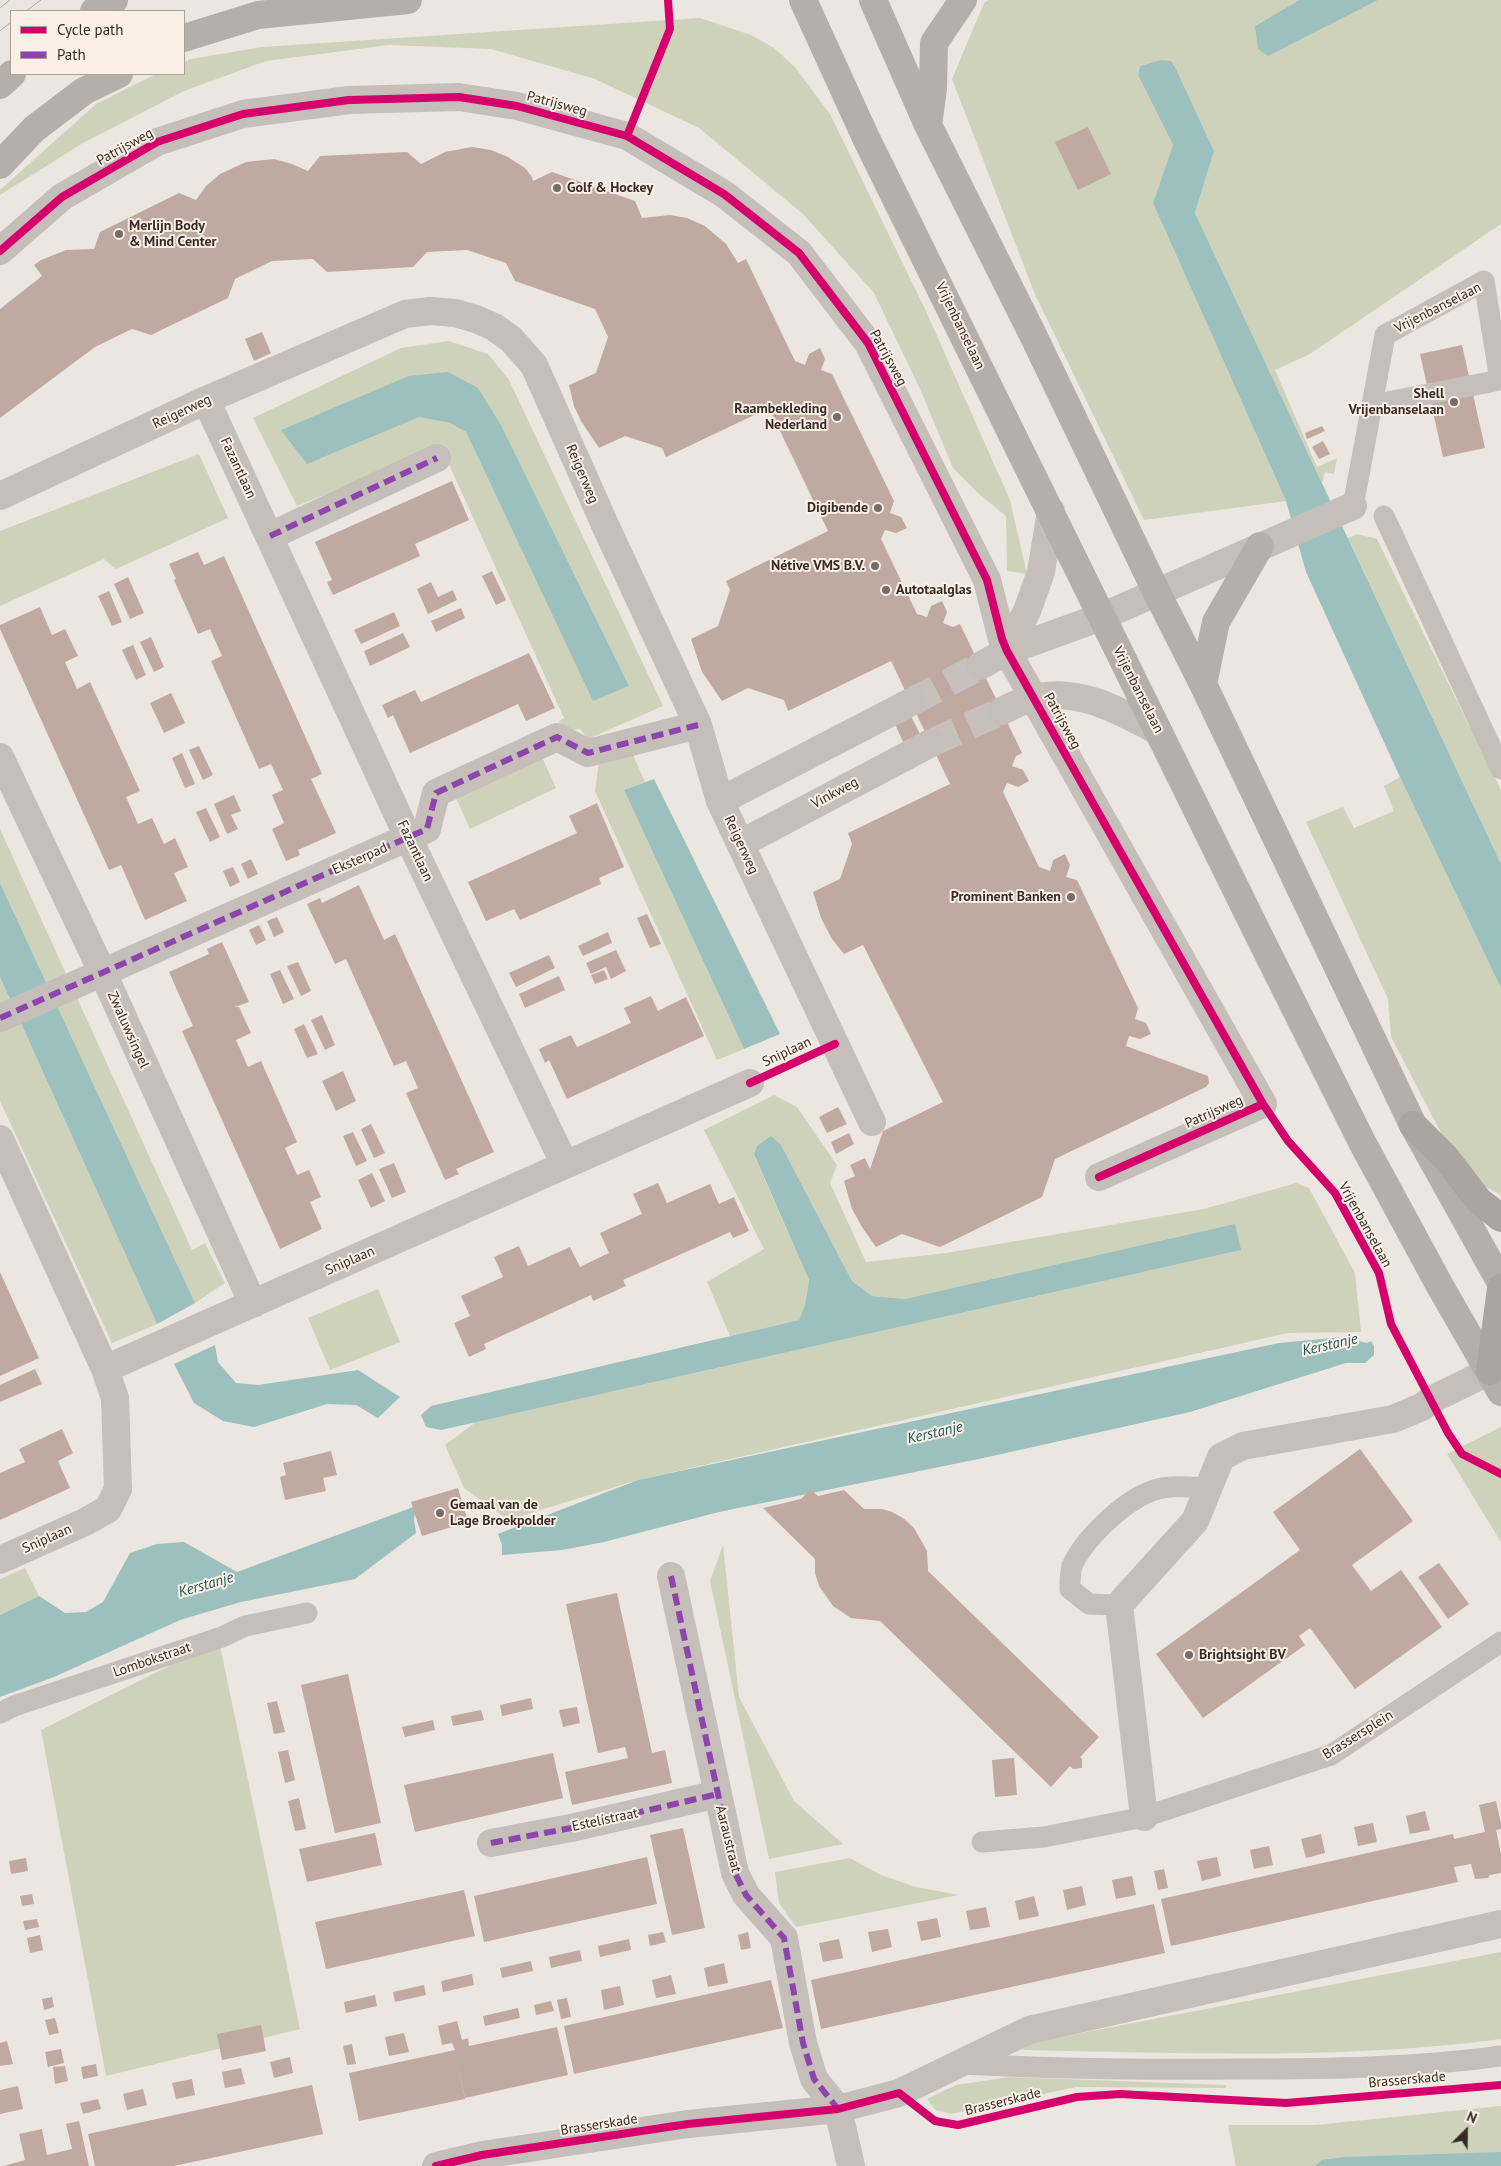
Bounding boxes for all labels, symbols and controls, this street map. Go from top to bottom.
legend [10,10,185,75]
text: Cycle path [57,20,123,39]
text: Path [57,45,86,64]
street label: Patrijsweg [525,88,589,120]
street label: Patrijsweg [94,125,156,169]
place label: Golf & Hockey [567,180,653,196]
marker: Golf & Hockey [551,182,563,194]
place label: Merlijn Body & Mind Center [129,218,217,250]
marker: Merlijn Body & Mind Center [113,228,125,240]
street label: Vrijenbanselaan [1392,279,1484,337]
street label: Vrijenbanselaan [932,280,988,372]
street label: Patrijsweg [866,327,910,389]
place label: Shell Vrijenbanselaan [1348,386,1444,418]
street label: Reigerweg [150,391,214,433]
marker: Shell Vrijenbanselaan [1448,396,1460,408]
place label: Raambekleding Nederland [734,401,827,434]
marker: Raambekleding Nederland [831,411,843,423]
street label: Fazantlaan [217,435,259,501]
street label: Reigerweg [562,442,602,506]
place label: Digibende [807,500,868,516]
marker: Digibende [872,502,884,514]
place label: Nétive VMS B.V. [771,558,865,574]
marker: Nétive VMS B.V. [869,560,881,572]
place label: Autotaalglas [896,582,972,598]
marker: Autotaalglas [880,584,892,596]
street label: Vrijenbanselaan [1109,644,1167,736]
street label: Patrijsweg [1040,690,1084,752]
street label: Vinkweg [809,774,861,812]
street label: Reigerweg [720,813,762,877]
street label: Fazantlaan [394,818,436,884]
street label: Eksterpad [330,839,390,879]
place label: Prominent Banken [951,889,1061,905]
marker: Prominent Banken [1065,891,1077,903]
street label: Zwaluwsingel [104,989,152,1071]
street label: Sniplaan [760,1033,814,1071]
street label: Patrijsweg [1182,1092,1246,1132]
street label: Vrijenbanselaan [1335,1179,1395,1271]
street label: Sniplaan [323,1243,377,1279]
water label: Kerstanje [1300,1330,1360,1360]
water label: Kerstanje [905,1418,965,1448]
place label: Gemaal van de Lage Broekpolder [450,1497,556,1530]
marker: Gemaal van de Lage Broekpolder [434,1507,446,1519]
street label: Sniplaan [20,1521,74,1557]
water label: Kerstanje [176,1569,236,1601]
street label: Lombokstraat [111,1639,193,1681]
place label: Brightsight BV [1199,1647,1286,1663]
marker: Brightsight BV [1183,1649,1195,1661]
street label: Brassersplein [1320,1707,1396,1763]
street label: Aaraustraat [712,1804,744,1874]
street label: Estelístraat [570,1805,640,1835]
street label: Brasserskade [1368,2068,1446,2092]
street label: Brasserskade [963,2084,1043,2120]
north arrow [1441,2106,1491,2156]
text: N [1464,2107,1480,2127]
street label: Brasserskade [559,2111,639,2139]

